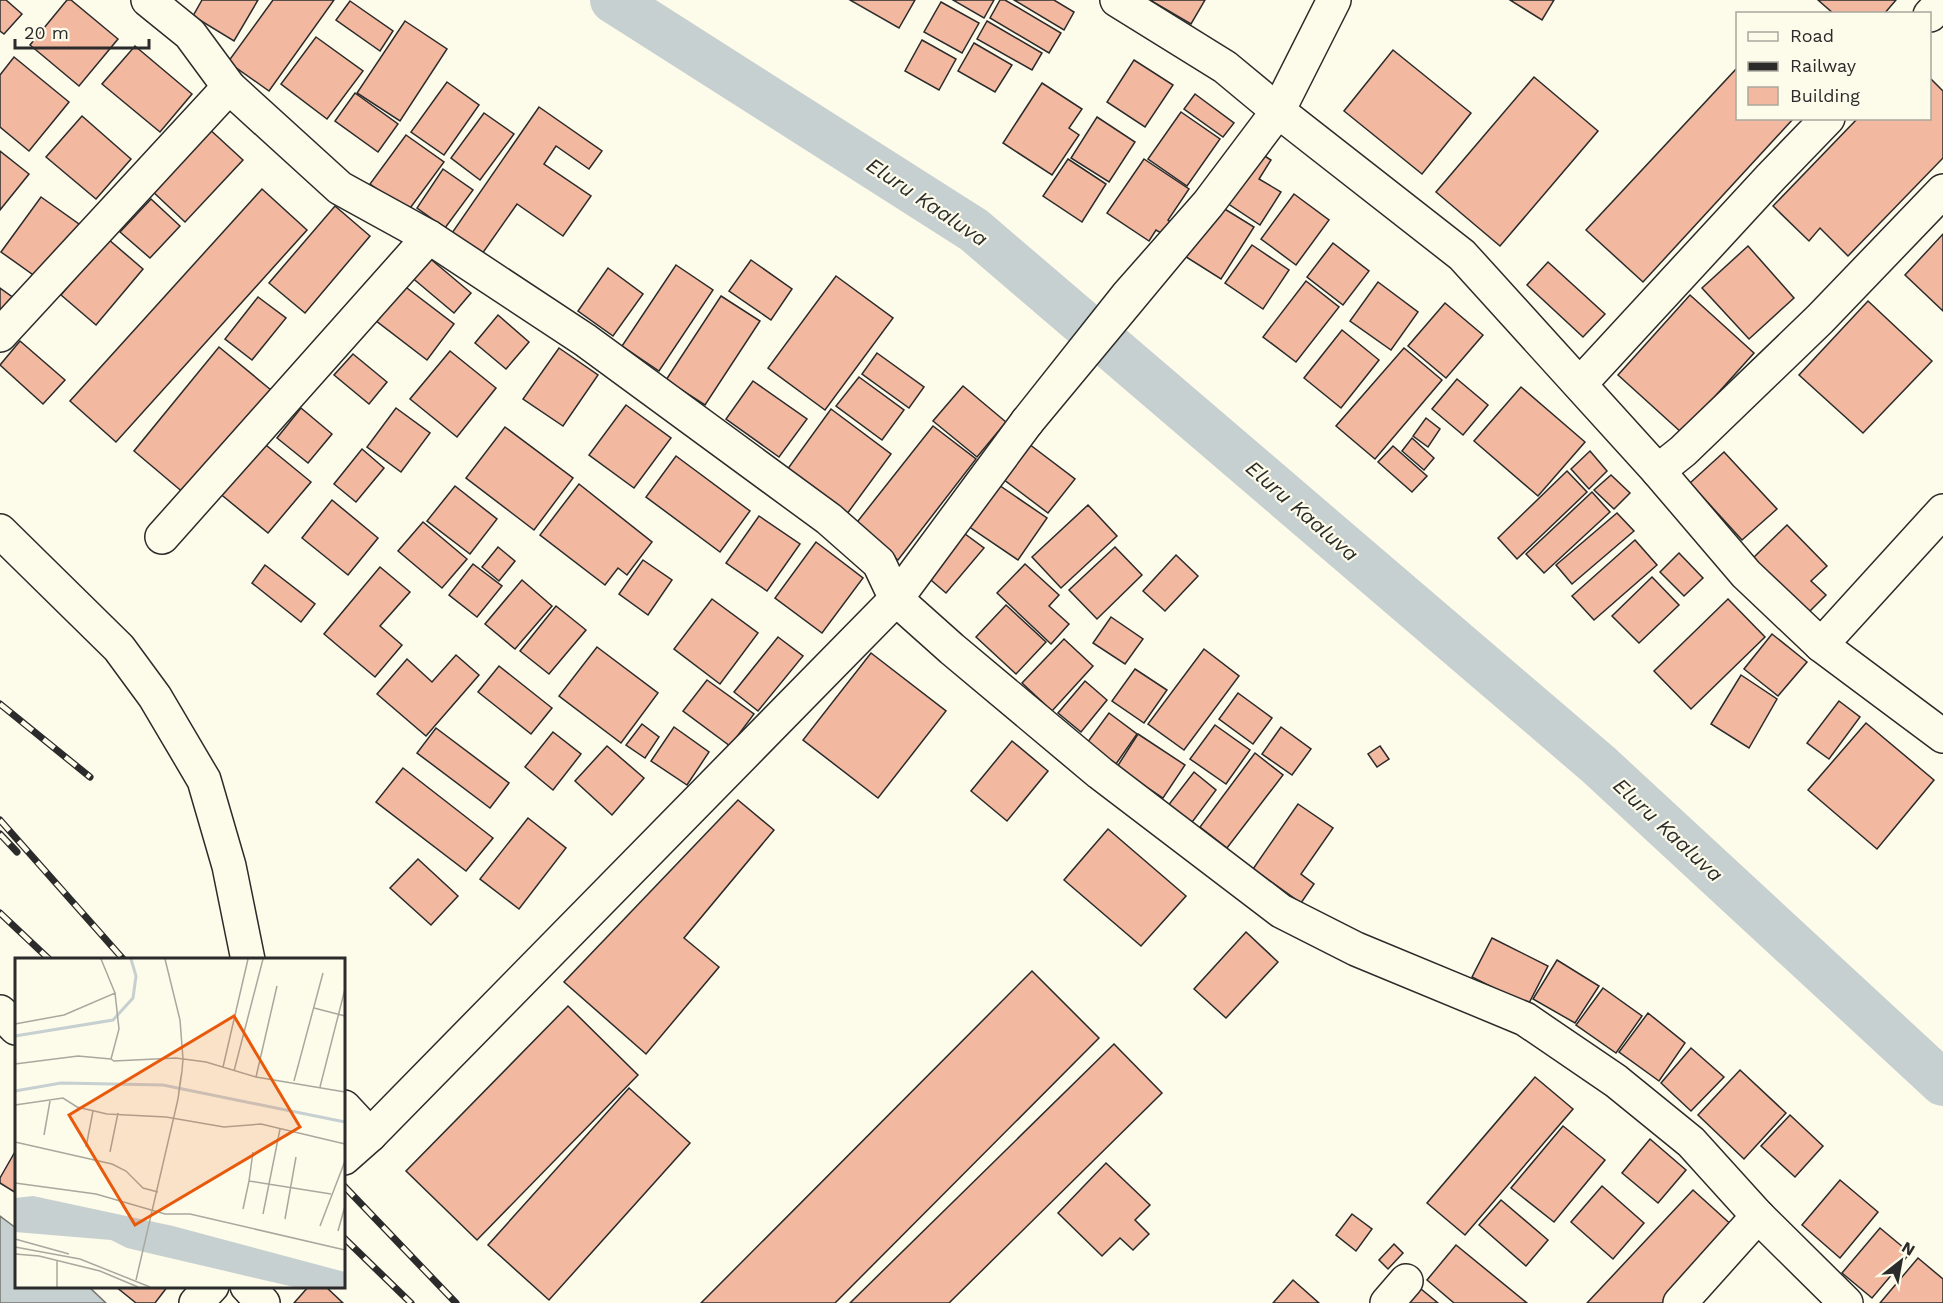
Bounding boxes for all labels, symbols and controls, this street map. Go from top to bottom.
scale bar [15,12,148,50]
legend [1736,12,1931,120]
text: 20 m [24,22,69,43]
text: Road [1790,25,1834,46]
text: Railway [1790,55,1857,76]
text: Building [1790,85,1860,106]
water label: Eluru Kaaluva [862,152,993,251]
water label: Eluru Kaaluva [1241,455,1364,566]
water label: Eluru Kaaluva [1608,772,1728,887]
inset map [15,958,345,1288]
north arrow [1871,1231,1931,1291]
text: N [1898,1237,1918,1260]

